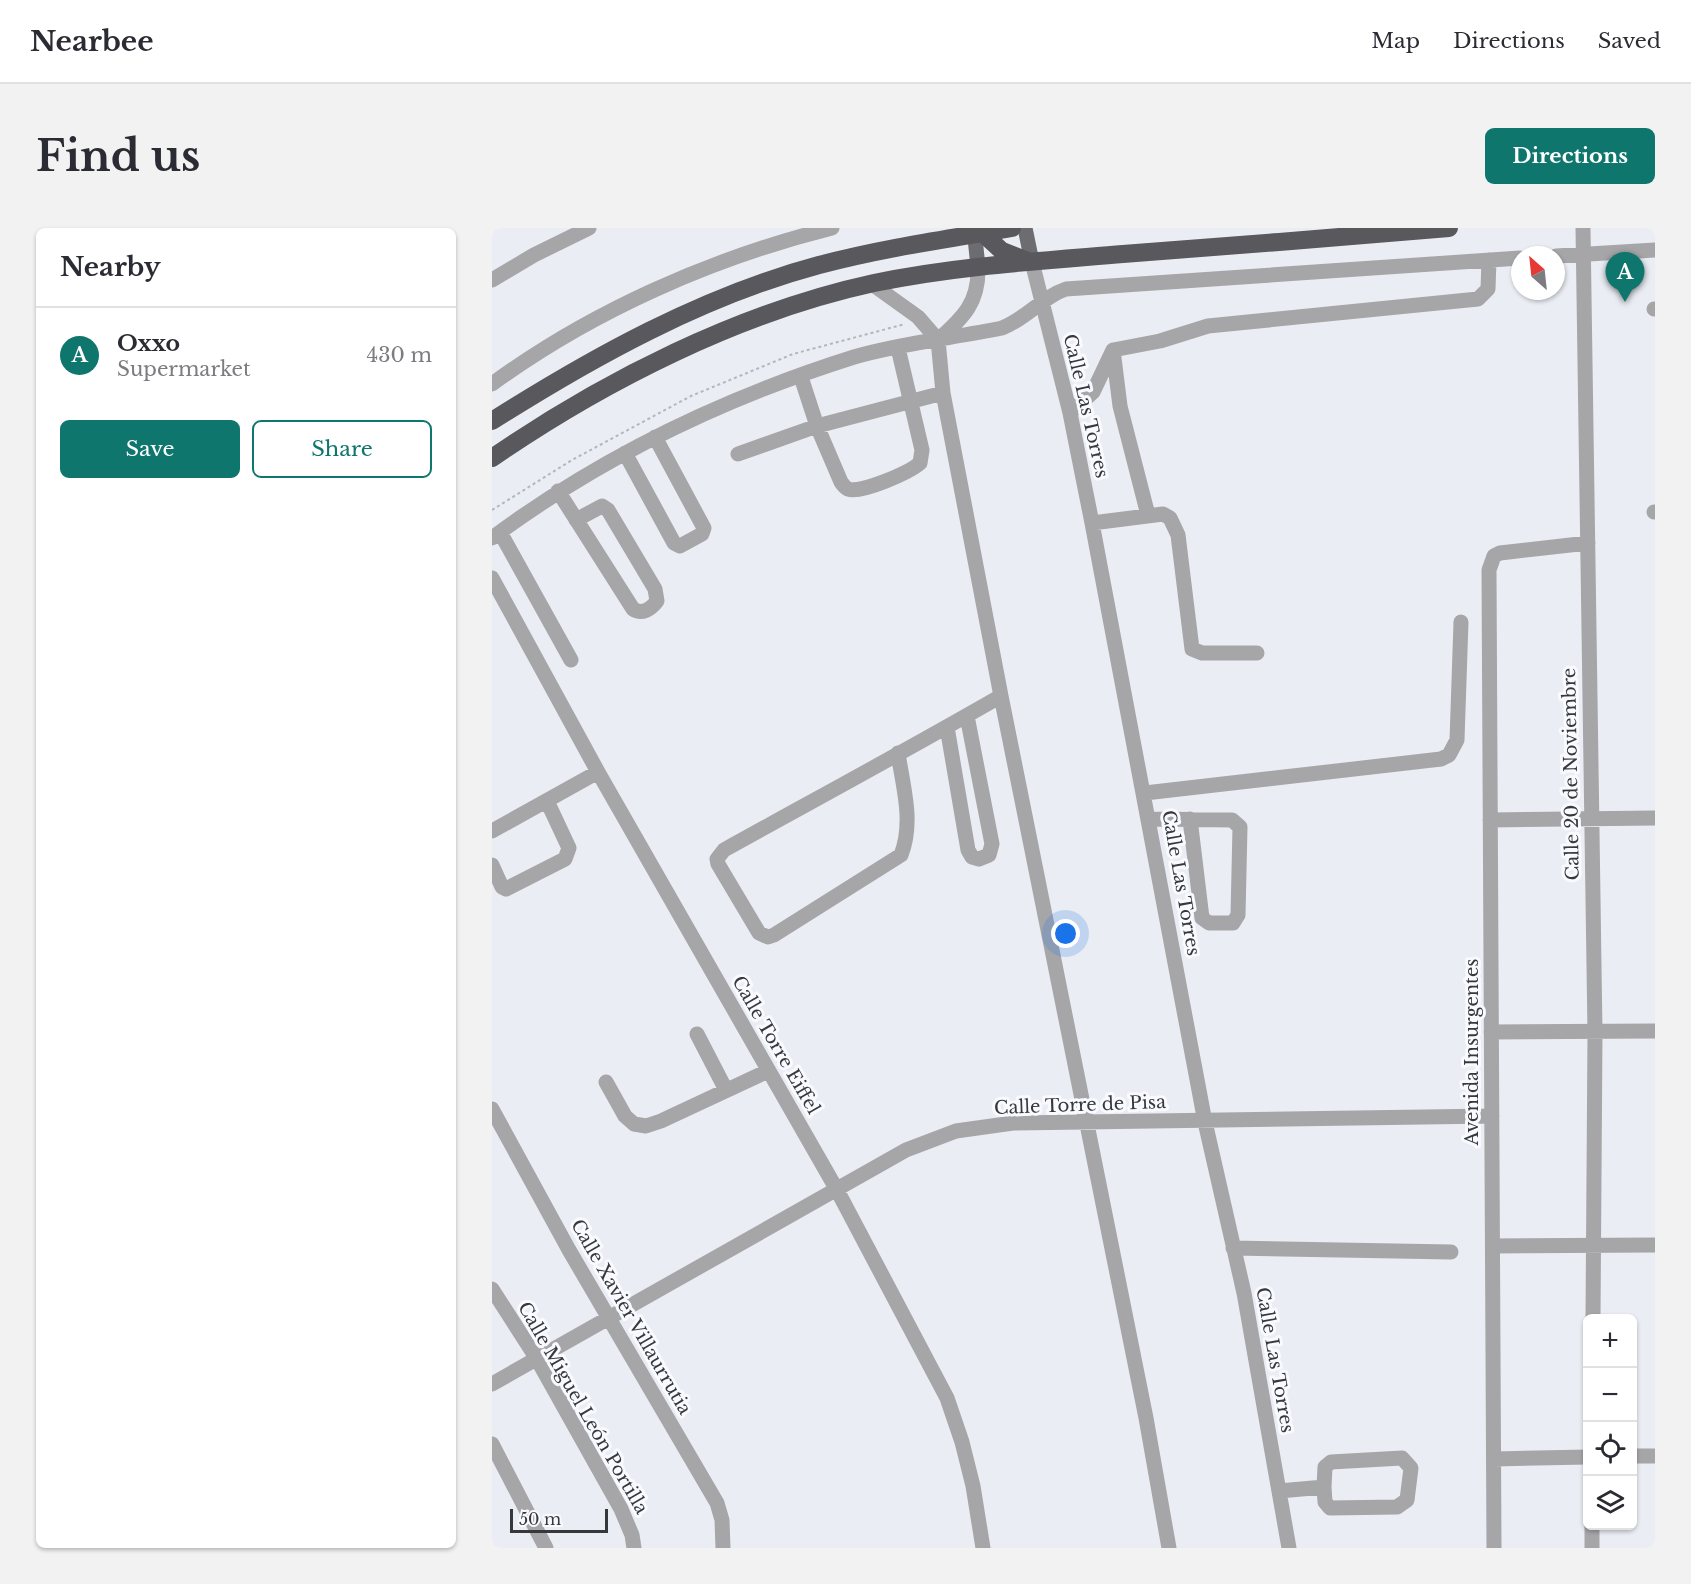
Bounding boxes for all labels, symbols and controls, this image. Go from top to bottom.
text: Nearbee [30,24,154,59]
text: Map [1371,28,1420,54]
text: Directions [1453,28,1565,54]
text: Saved [1598,28,1661,54]
button: Directions [1485,128,1655,184]
text: Find us [36,130,200,182]
north arrow [1511,246,1565,300]
text: Nearby [60,251,161,283]
pin: A [1606,253,1644,302]
text: Oxxo [117,330,180,357]
street label: Calle Las Torres [1059,332,1113,480]
text: A [71,343,88,367]
text: 430 m [367,343,432,367]
text: Supermarket [117,357,251,381]
button: Save [60,420,240,478]
button: Share [252,420,432,478]
street label: Calle 20 de Noviembre [1558,668,1584,880]
street label: Calle Las Torres [1157,809,1205,957]
your location [1051,919,1080,948]
street label: Avenida Insurgentes [1461,959,1483,1146]
street label: Calle Torre Eiffel [727,972,825,1118]
street label: Calle Torre de Pisa [994,1091,1166,1119]
street label: Calle Xavier Villaurrutia [566,1216,696,1418]
street label: Calle Las Torres [1251,1286,1299,1434]
street label: Calle Miguel León Portilla [513,1298,653,1518]
map controls [1583,1314,1637,1530]
button: + [1583,1314,1637,1368]
button: − [1583,1368,1637,1422]
button: locate [1583,1422,1637,1476]
button: layers [1583,1476,1637,1530]
scale bar [510,1506,608,1534]
text: 50 m [519,1509,561,1529]

